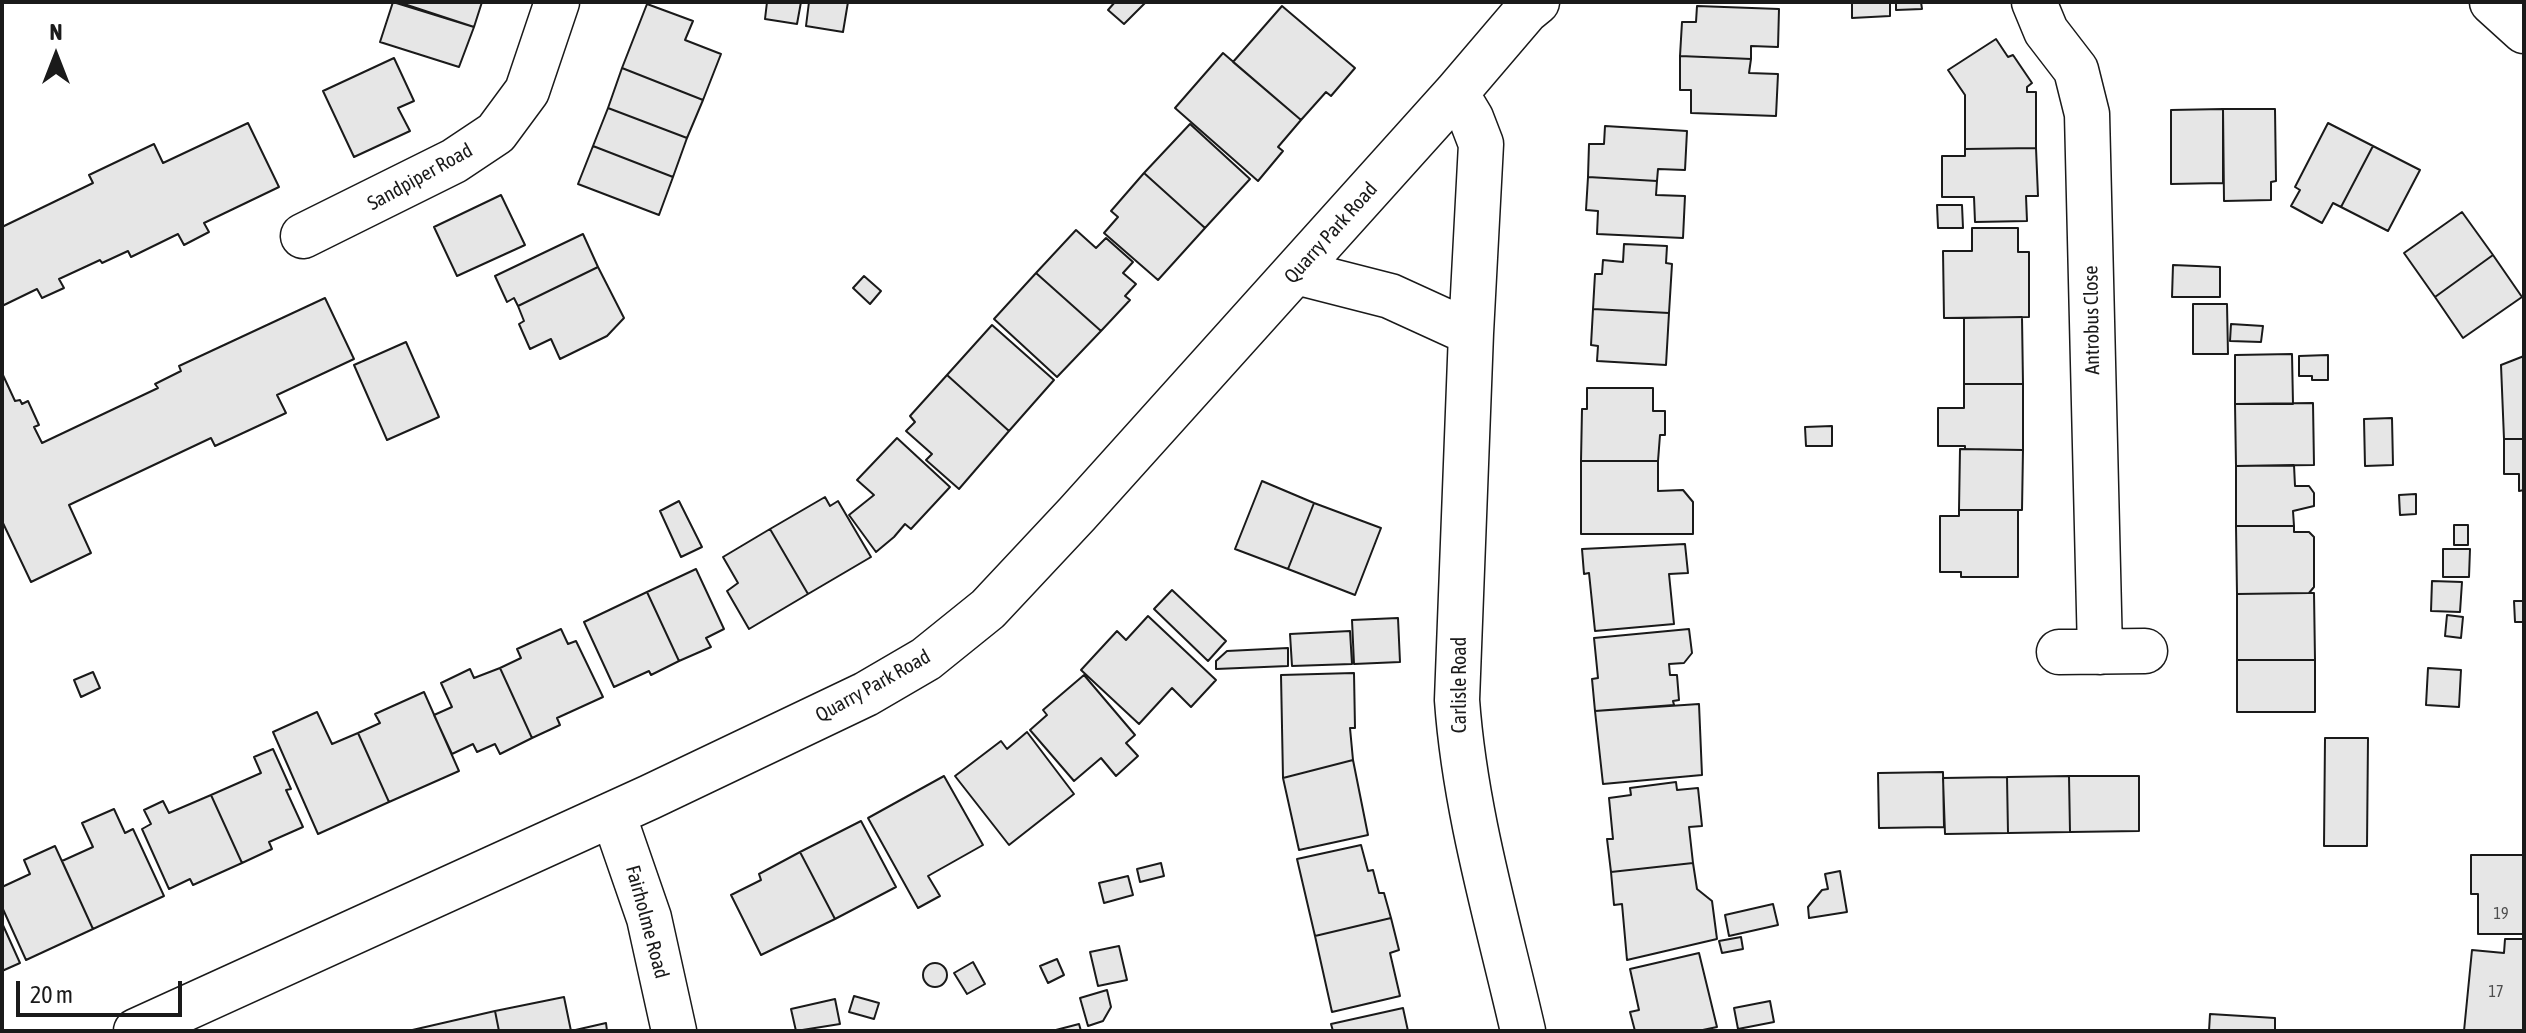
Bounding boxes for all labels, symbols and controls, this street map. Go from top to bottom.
north arrow [16,16,96,96]
text: N [50,19,62,45]
street label: Sandpiper Road [363,138,477,216]
street label: Quarry Park Road [1279,178,1383,288]
street label: Antrobus Close [2079,265,2105,375]
street label: Carlisle Road [1448,637,1472,733]
street label: Quarry Park Road [811,645,935,727]
street label: Fairholme Road [620,863,674,981]
house number: 19 [2493,904,2509,924]
scale bar [20,965,186,1015]
text: 20 m [30,981,73,1008]
house number: 17 [2488,982,2504,1002]

